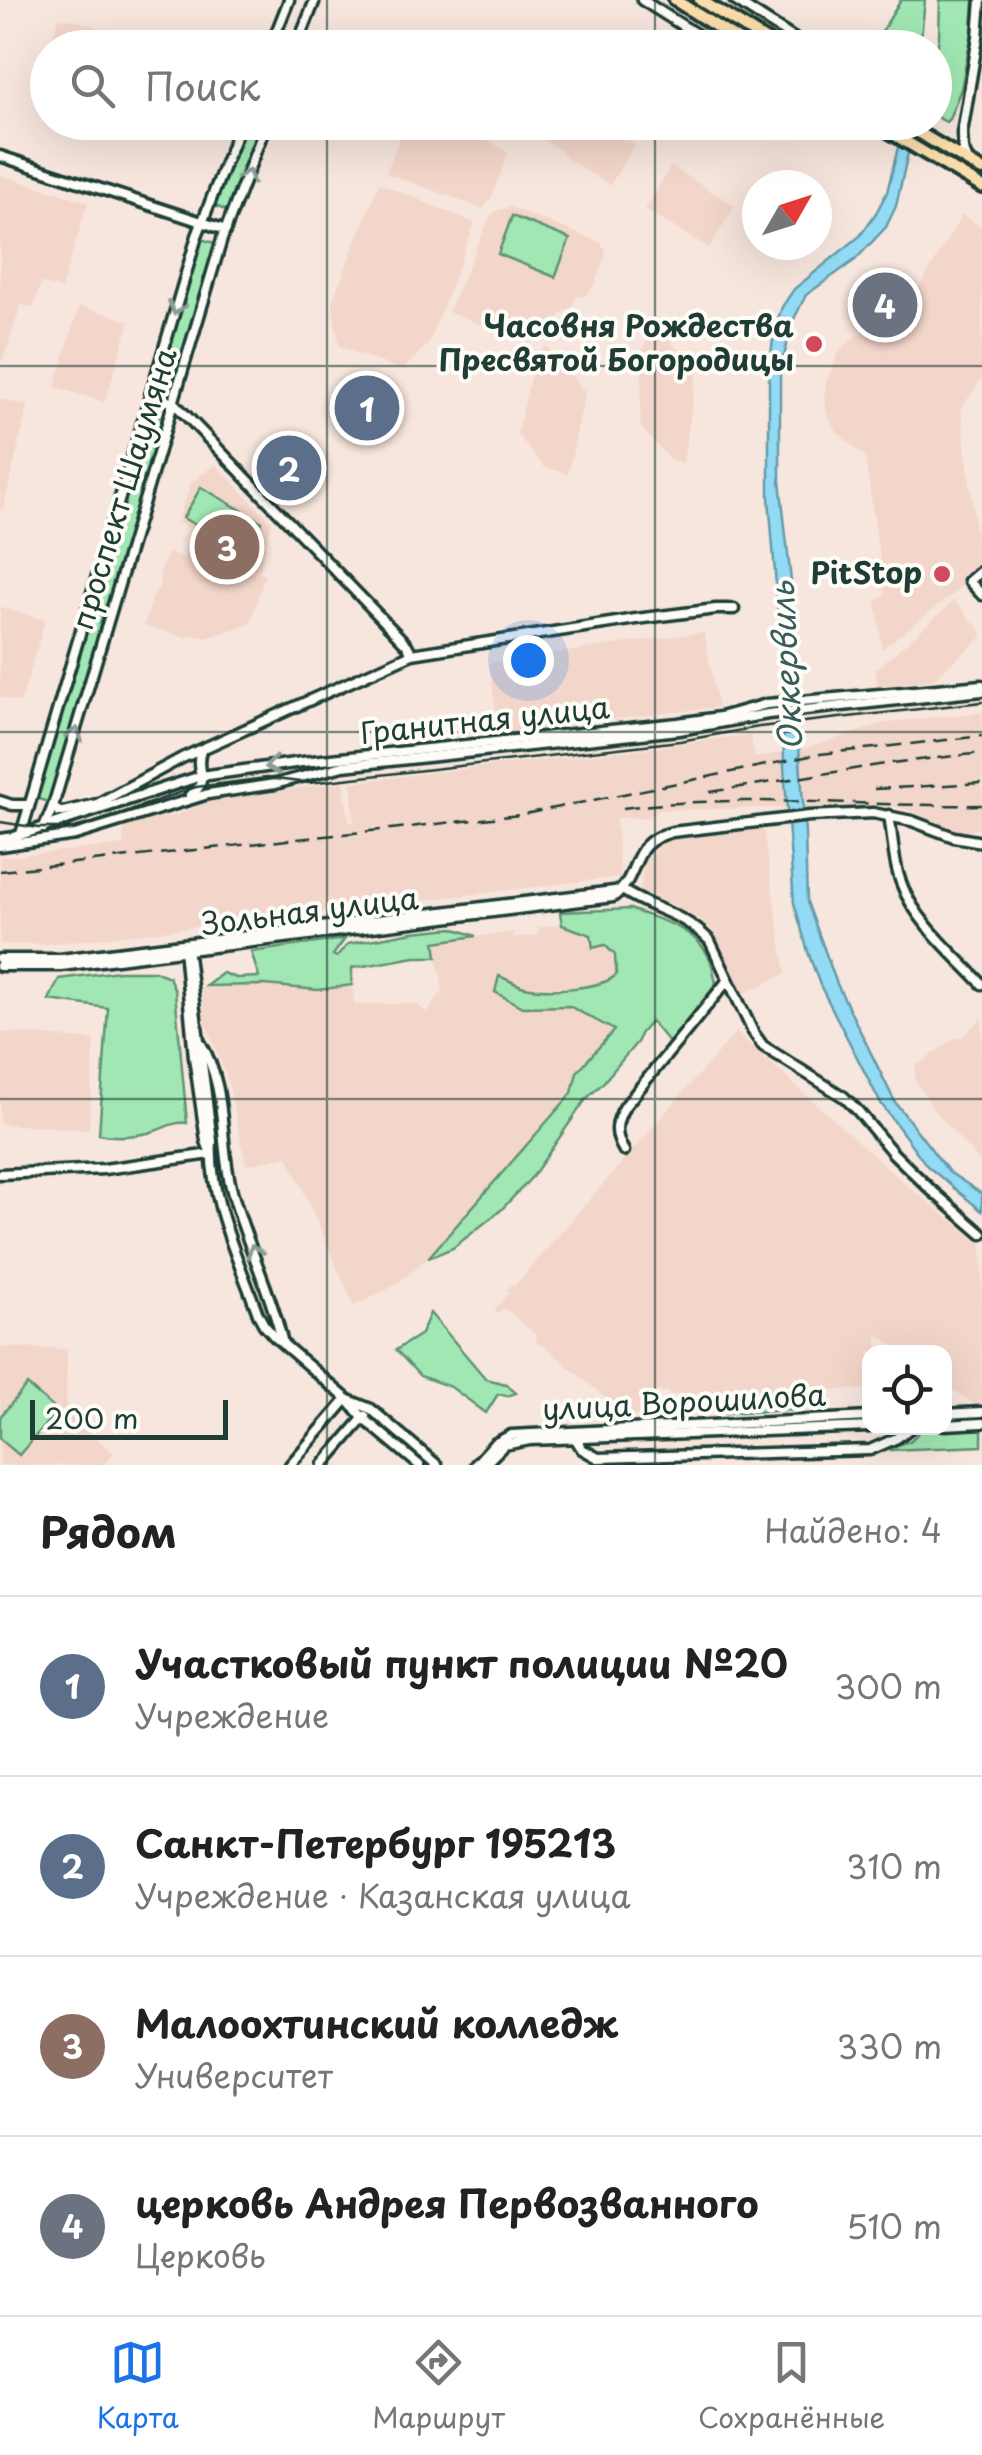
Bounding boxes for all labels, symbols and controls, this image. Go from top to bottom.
search box [30,30,952,140]
text: Поиск [145,57,260,114]
icon: search [65,58,120,113]
one-way arrow [235,169,256,186]
north arrow [742,170,832,260]
pin: 4 [852,268,918,342]
one-way arrow [167,299,188,316]
place label: Часовня Рождества Пресвятой Богородицы [439,302,794,381]
marker: Часовня Рождества Пресвятой Богородицы [803,333,825,355]
street label: проспект Шаумяна [58,342,187,635]
pin: 1 [334,370,400,446]
pin: 2 [256,430,322,506]
pin: 3 [194,510,260,584]
place label: PitStop [810,549,922,594]
marker: PitStop [931,563,953,585]
water label: Оккервиль [757,579,813,752]
your location [503,635,554,686]
street label: Гранитная улица [358,683,612,754]
one-way arrow [63,727,84,744]
one-way arrow [264,755,281,776]
street label: Зольная улица [199,874,421,945]
one-way arrow [245,1244,266,1261]
map controls [862,1345,952,1435]
button: locate [862,1345,952,1435]
street label: улица Ворошилова [541,1371,827,1430]
scale bar [30,1395,228,1440]
text: 200 m [45,1396,138,1439]
text: Рядом [40,1499,177,1562]
text: Найдено: 4 [764,1506,942,1554]
text: Участковый пункт полиции №20 [135,1634,788,1691]
text: 1 [65,1662,80,1710]
text: 300 m [834,1662,942,1710]
text: Учреждение [135,1691,329,1739]
text: Санкт-Петербург 195213 [135,1814,616,1871]
text: 2 [61,1842,84,1890]
text: 310 m [846,1842,942,1890]
text: Учреждение · Казанская улица [135,1871,631,1919]
text: Малоохтинский колледж [135,1994,618,2051]
text: 3 [62,2022,83,2070]
text: 330 m [837,2022,942,2070]
text: Университет [135,2051,333,2099]
text: церковь Андрея Первозванного [135,2174,759,2231]
text: 4 [62,2202,83,2250]
text: 510 m [846,2202,942,2250]
text: Церковь [135,2231,266,2279]
tab: Карта [97,2335,179,2438]
tab: Маршрут [372,2335,505,2438]
tab: Сохранённые [698,2335,885,2438]

